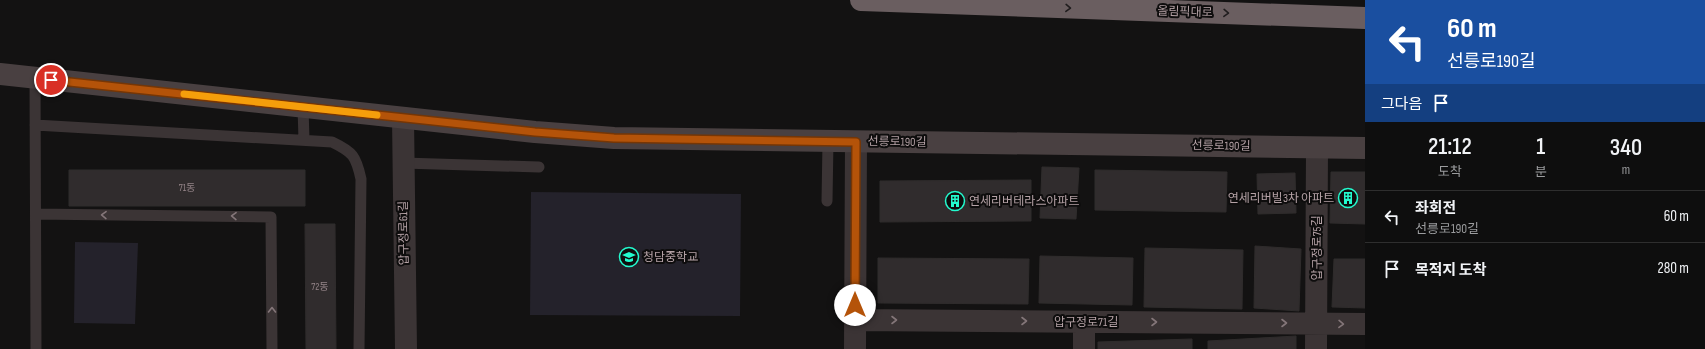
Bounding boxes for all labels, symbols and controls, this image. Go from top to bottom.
one-way arrow [1065,3,1071,12]
street label: 올림픽대로 [1157,4,1213,20]
one-way arrow [1223,9,1229,18]
text: 60 m [1447,12,1496,45]
icon: left [1381,16,1433,68]
text: 선릉로190길 [1447,51,1536,72]
pin [34,63,68,97]
icon: arrive [40,69,62,91]
icon: arrive [1430,92,1452,114]
text: 그다음 [1381,95,1422,114]
text: 21:12 [1428,132,1472,161]
text: 1 [1536,132,1545,161]
text: 340 [1610,133,1642,162]
street label: 선릉로190길 [867,134,927,150]
street label: 선릉로190길 [1191,138,1251,154]
text: m [1622,162,1630,178]
text: 도착 [1438,164,1462,180]
text: 분 [1535,164,1547,180]
house number: 71동 [179,182,195,194]
building icon: 연세리버빌3차 아파트 [1337,187,1359,209]
building icon: 연세리버테라스아파트 [944,190,966,212]
place label: 연세리버빌3차 아파트 [1228,191,1334,206]
place label: 연세리버테라스아파트 [969,194,1079,209]
text: 좌회전 [1415,199,1456,218]
street label: 압구정로61길 [396,201,412,265]
icon: left [1381,206,1403,228]
text: 60 m [1664,207,1689,226]
one-way arrow [101,211,107,219]
one-way arrow [231,212,237,221]
street label: 압구정로75길 [1310,216,1325,280]
text: 선릉로190길 [1415,221,1479,237]
school or university icon: 청담중학교 [618,246,640,268]
place label: 청담중학교 [643,250,698,265]
icon: arrive [1381,258,1403,280]
text: 280 m [1658,259,1689,278]
text: 목적지 도착 [1415,261,1486,280]
house number: 72동 [311,281,329,293]
position arrow [834,284,876,326]
one-way arrow [268,307,276,313]
street label: 압구정로71길 [1054,315,1118,330]
one-way arrow [891,316,897,324]
one-way arrow [1021,317,1027,325]
one-way arrow [1151,318,1157,326]
one-way arrow [1281,319,1287,327]
one-way arrow [1338,320,1344,328]

